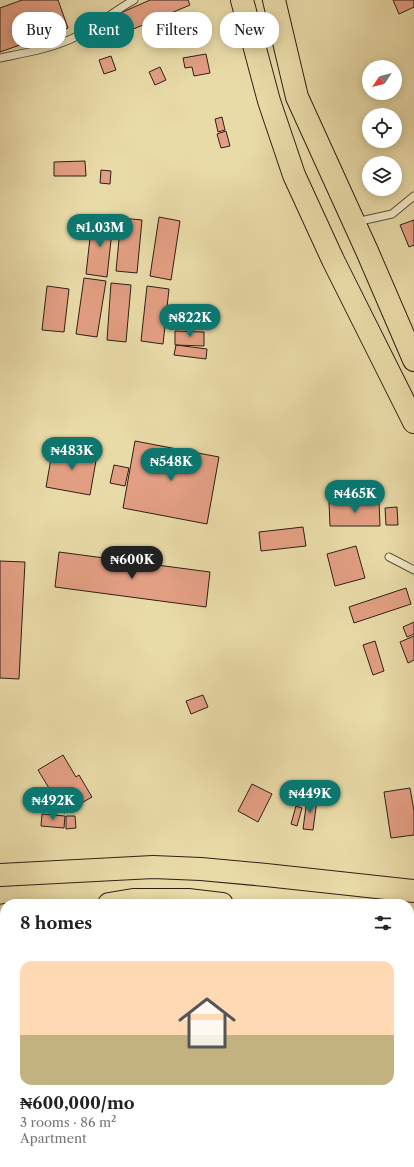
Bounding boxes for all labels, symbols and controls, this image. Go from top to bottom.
chip: Buy [12,12,66,48]
chip: Rent [74,12,134,48]
chip: Filters [142,12,212,48]
chip: New [220,12,279,48]
north arrow [362,60,402,100]
map controls [362,60,402,196]
button: locate [362,108,402,148]
button: layers [362,156,402,196]
pin: ₦1.03M [67,214,133,248]
text: ₦1.03M [76,219,124,235]
pin: ₦822K [162,304,218,338]
text: ₦822K [168,309,212,325]
pin: ₦483K [44,437,100,471]
text: ₦483K [51,442,93,458]
pin: ₦548K [143,448,199,482]
text: ₦548K [150,453,192,469]
pin: ₦465K [327,480,383,514]
text: ₦465K [334,485,376,501]
pin: ₦600K [104,546,160,580]
text: ₦600K [110,551,154,567]
pin: ₦449K [282,780,338,814]
text: ₦449K [289,785,331,801]
pin: ₦492K [25,787,81,821]
text: ₦492K [32,792,74,808]
icon: filters [372,912,394,934]
text: 8 homes [20,913,92,933]
icon: home [171,987,243,1059]
text: ₦600,000/mo [20,1093,135,1113]
text: 3 rooms · 86 m² [20,1114,116,1130]
text: Apartment [20,1130,87,1146]

